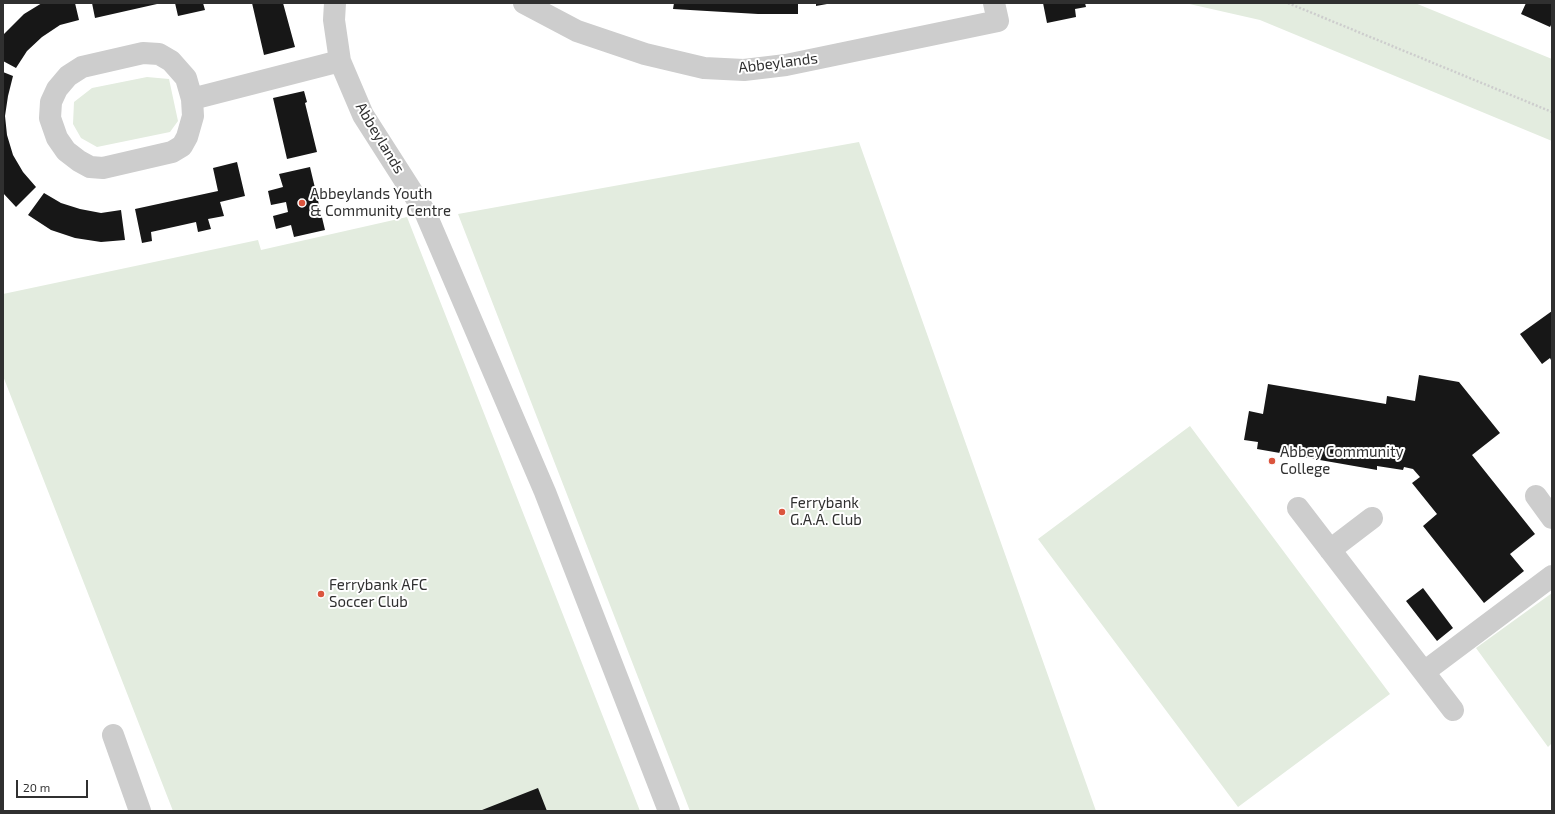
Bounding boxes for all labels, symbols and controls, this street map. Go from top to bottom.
street label: Abbeylands [737,49,819,77]
street label: Abbeylands [352,99,408,177]
place label: Abbeylands Youth & Community Centre [310,185,451,220]
marker: Abbeylands Youth & Community Centre [297,198,307,208]
place label: Abbey Community College [1280,443,1404,478]
marker: Abbey Community College [1267,456,1277,466]
place label: Ferrybank G.A.A. Club [790,494,862,529]
marker: Ferrybank G.A.A. Club [777,507,787,517]
place label: Ferrybank AFC Soccer Club [329,576,427,611]
marker: Ferrybank AFC Soccer Club [316,589,326,599]
scale bar [18,772,90,798]
text: 20 m [23,780,50,794]

